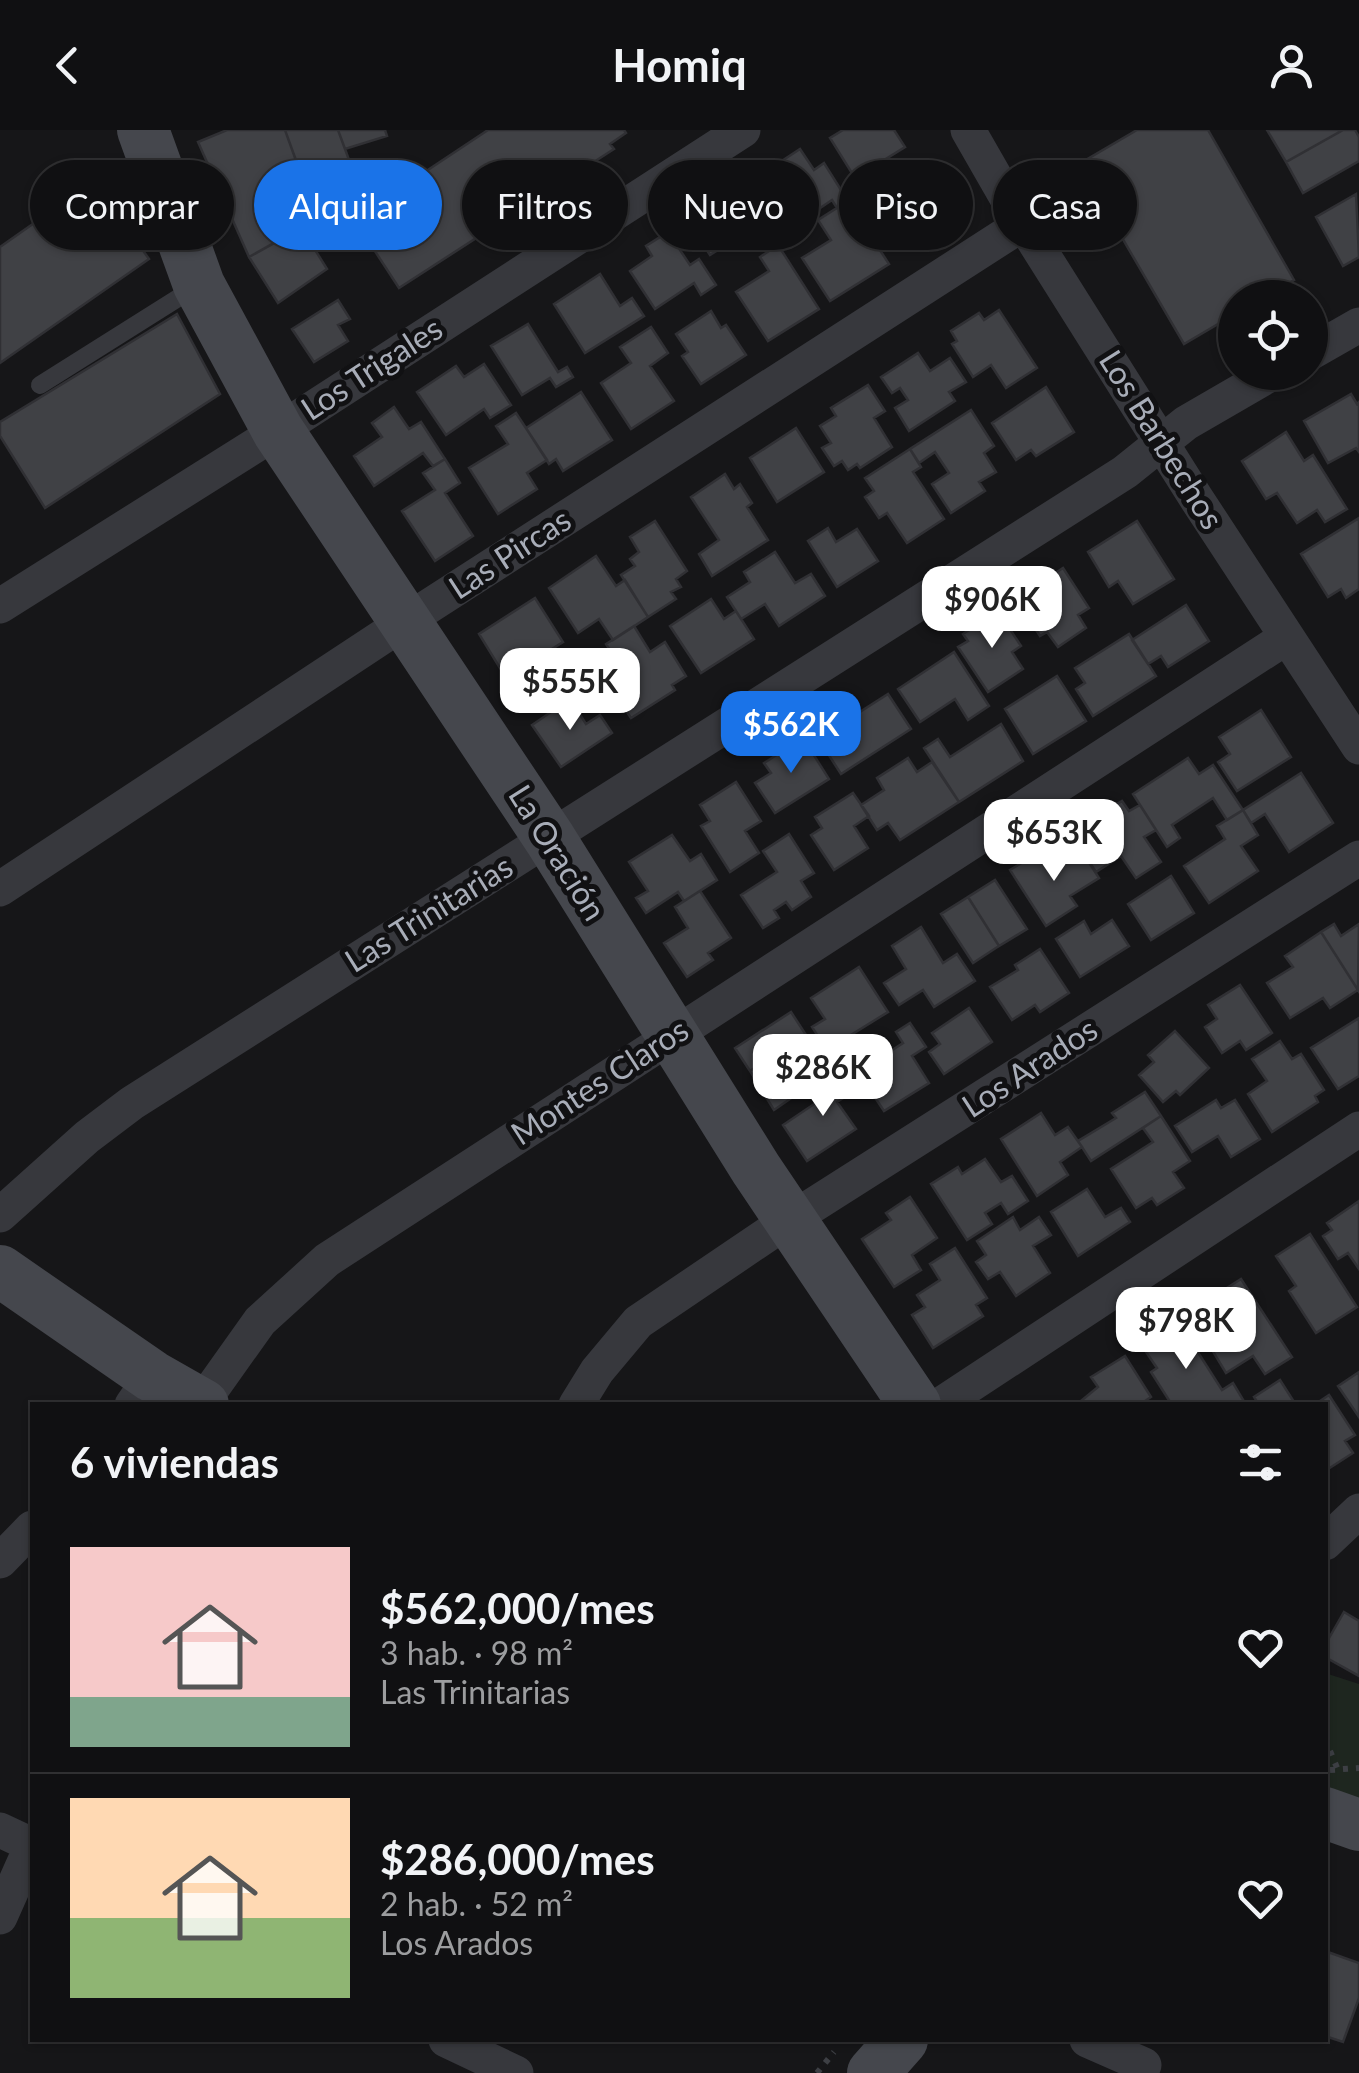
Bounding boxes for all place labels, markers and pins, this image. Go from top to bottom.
pin: $906K [922,566,1062,651]
pin: $555K [500,648,640,733]
pin: $562K [721,691,861,776]
pin: $653K [984,799,1124,884]
pin: $286K [753,1034,893,1119]
pin: $798K [1116,1287,1256,1372]

